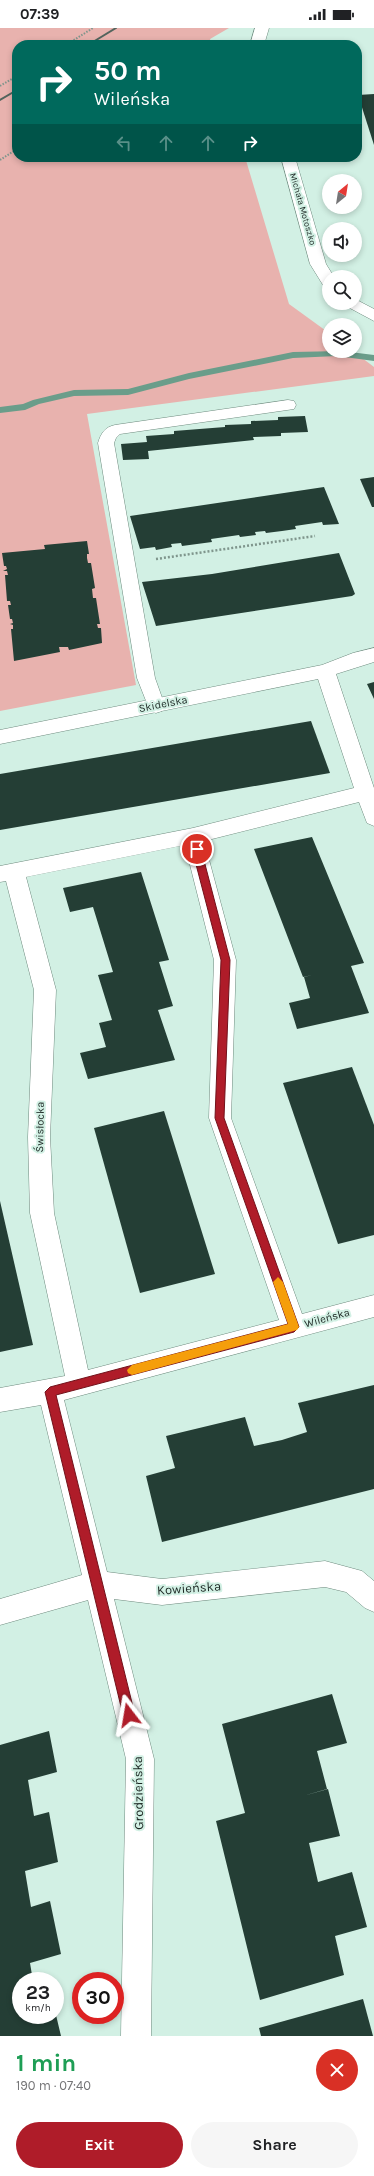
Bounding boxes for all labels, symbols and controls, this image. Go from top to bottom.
text: 07:39 [20,5,59,23]
text: 50 m [94,54,162,87]
icon: right [28,56,80,108]
text: Wileńska [94,88,170,110]
icon: left [113,132,135,154]
icon: ahead [155,132,177,154]
icon: ahead [197,132,219,154]
icon: right [239,132,261,154]
street label: Michała Motoszko [288,172,318,246]
north arrow [322,174,362,214]
map controls [322,174,362,358]
button: sound [322,222,362,262]
button: search [322,270,362,310]
button: layers [322,318,362,358]
street label: Skidelska [138,693,188,715]
pin [180,832,214,866]
icon: arrive [186,838,208,860]
street label: Świsłocka [31,1102,47,1152]
street label: Wileńska [303,1306,351,1330]
street label: Kowieńska [156,1578,222,1598]
position arrow [108,1694,150,1736]
street label: Grodzieńska [130,1756,146,1830]
speed limit sign: 30 [72,1972,124,2024]
text: 23 [26,1981,50,2004]
text: km/h [25,2002,51,2014]
text: 1 min [16,2049,76,2077]
button: close [316,2049,358,2091]
text: 190 m · 07:40 [16,2078,91,2093]
button: Exit [16,2122,183,2168]
button: Share [191,2122,358,2168]

